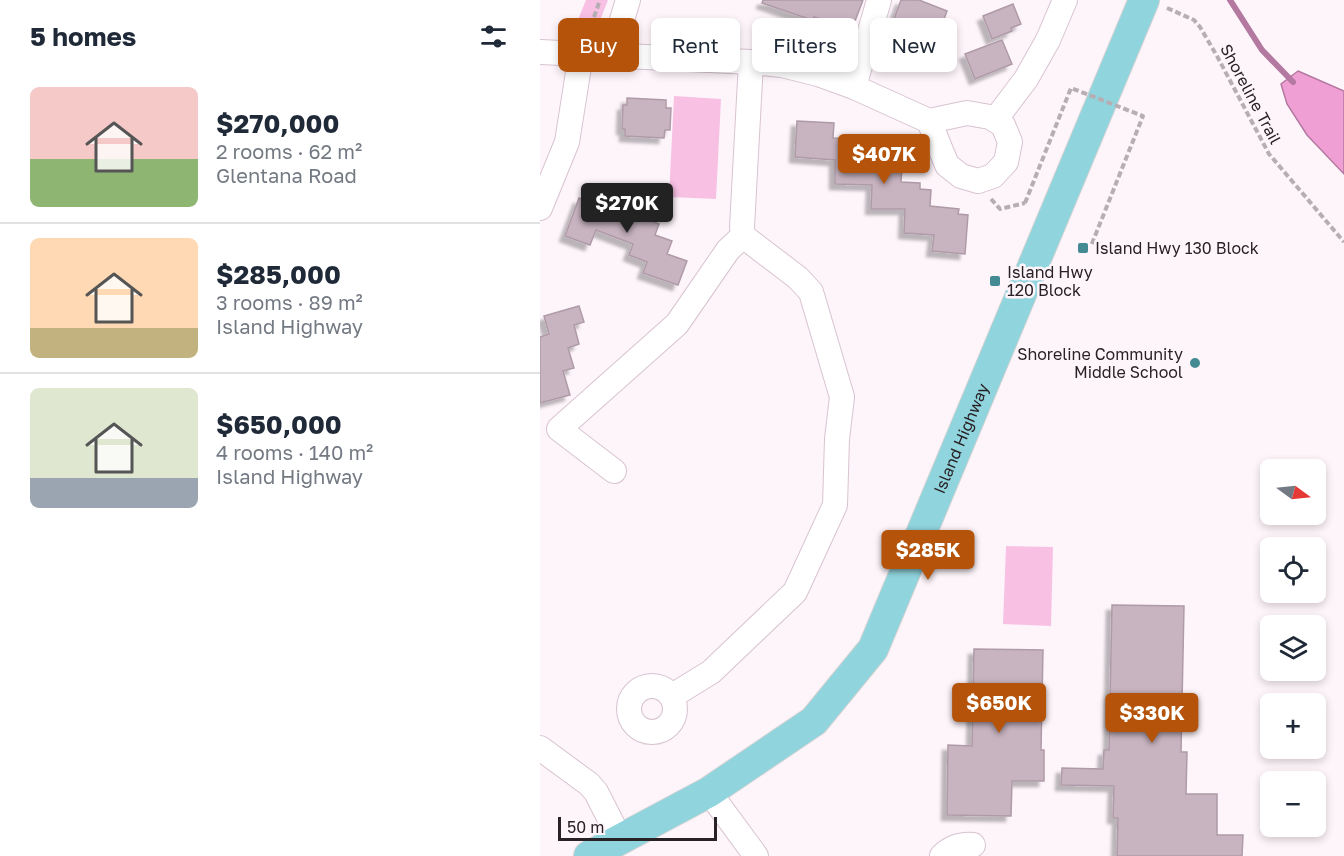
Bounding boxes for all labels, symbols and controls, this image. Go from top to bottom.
chip: Buy [558,18,639,72]
chip: Rent [651,18,740,72]
chip: Filters [752,18,858,72]
chip: New [870,18,957,72]
icon: filters [477,20,510,53]
text: 5 homes [30,21,136,52]
street label: Shoreline Trail [1216,40,1286,148]
text: $270,000 [216,108,339,139]
icon: home [78,111,150,183]
pin: $407K [842,134,926,185]
text: 2 rooms · 62 m² [216,139,362,163]
text: $407K [852,141,916,165]
text: Glentana Road [216,163,357,187]
pin: $270K [585,183,669,234]
text: $270K [595,190,659,214]
place label: Island Hwy 130 Block [1095,238,1259,258]
marker: Island Hwy 130 Block [1076,241,1090,255]
text: $285,000 [216,259,341,290]
icon: home [78,262,150,334]
place label: Island Hwy 120 Block [1007,262,1093,300]
marker: Island Hwy 120 Block [988,274,1002,288]
text: 3 rooms · 89 m² [216,290,363,314]
text: Island Highway [216,314,363,338]
place label: Shoreline Community Middle School [1017,344,1183,382]
marker: Shoreline Community Middle School [1188,356,1202,370]
street label: Island Highway [929,380,993,497]
text: $650,000 [216,409,342,440]
icon: home [78,412,150,484]
text: 4 rooms · 140 m² [216,440,373,464]
north arrow [1260,459,1326,525]
map controls [1260,459,1326,837]
text: Island Highway [216,464,363,488]
pin: $285K [886,530,970,581]
text: $285K [895,537,961,561]
button: locate [1260,537,1326,603]
button: layers [1260,615,1326,681]
pin: $650K [957,683,1041,734]
text: $650K [966,690,1032,714]
pin: $330K [1110,693,1194,744]
button: + [1260,693,1326,759]
text: $330K [1119,700,1185,724]
button: − [1260,771,1326,837]
scale bar [558,814,717,842]
text: 50 m [567,817,604,837]

